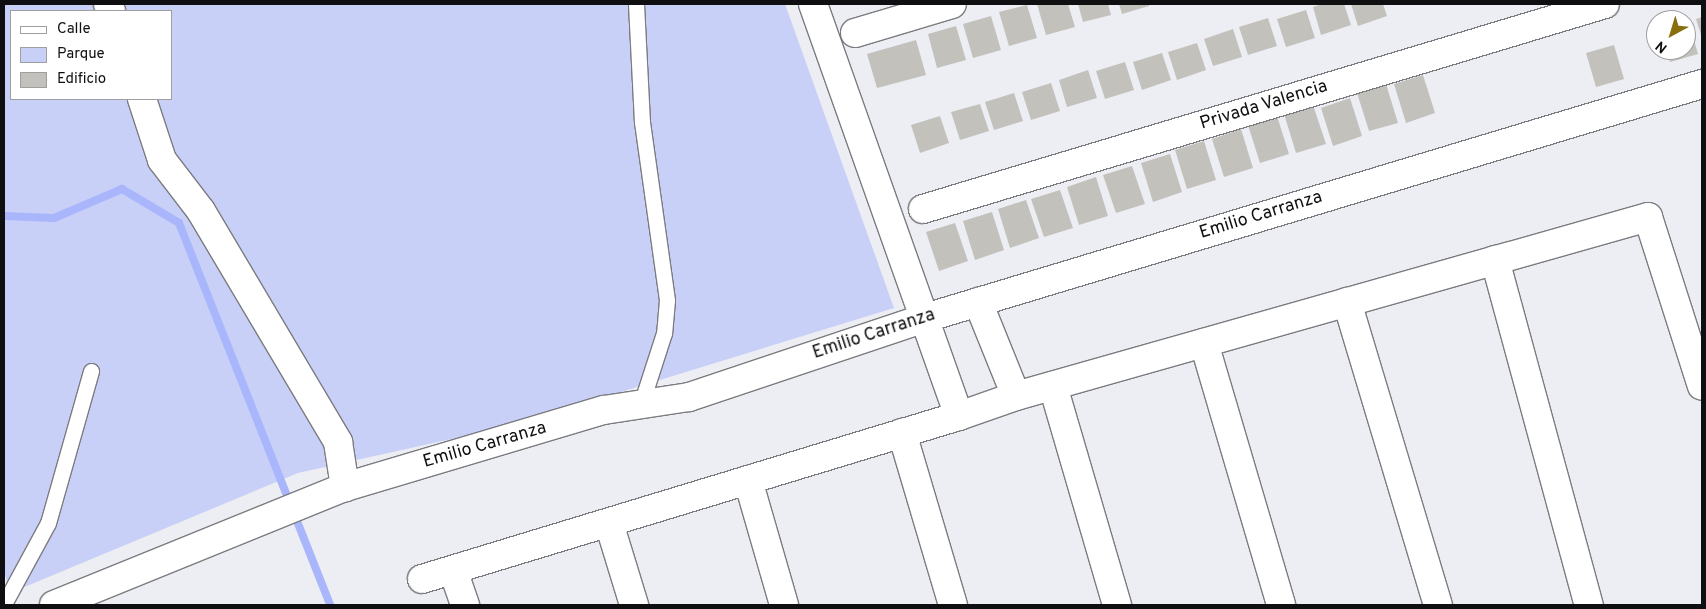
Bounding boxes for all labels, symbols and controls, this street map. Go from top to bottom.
legend [10,10,172,100]
north arrow [1646,10,1696,60]
text: Calle [57,20,91,39]
text: N [1653,36,1671,56]
text: Parque [57,45,105,64]
text: Edificio [57,70,106,89]
street label: Privada Valencia [1197,76,1331,136]
street label: Emilio Carranza [1197,187,1325,245]
street label: Emilio Carranza [810,305,938,365]
street label: Emilio Carranza [421,418,549,474]

